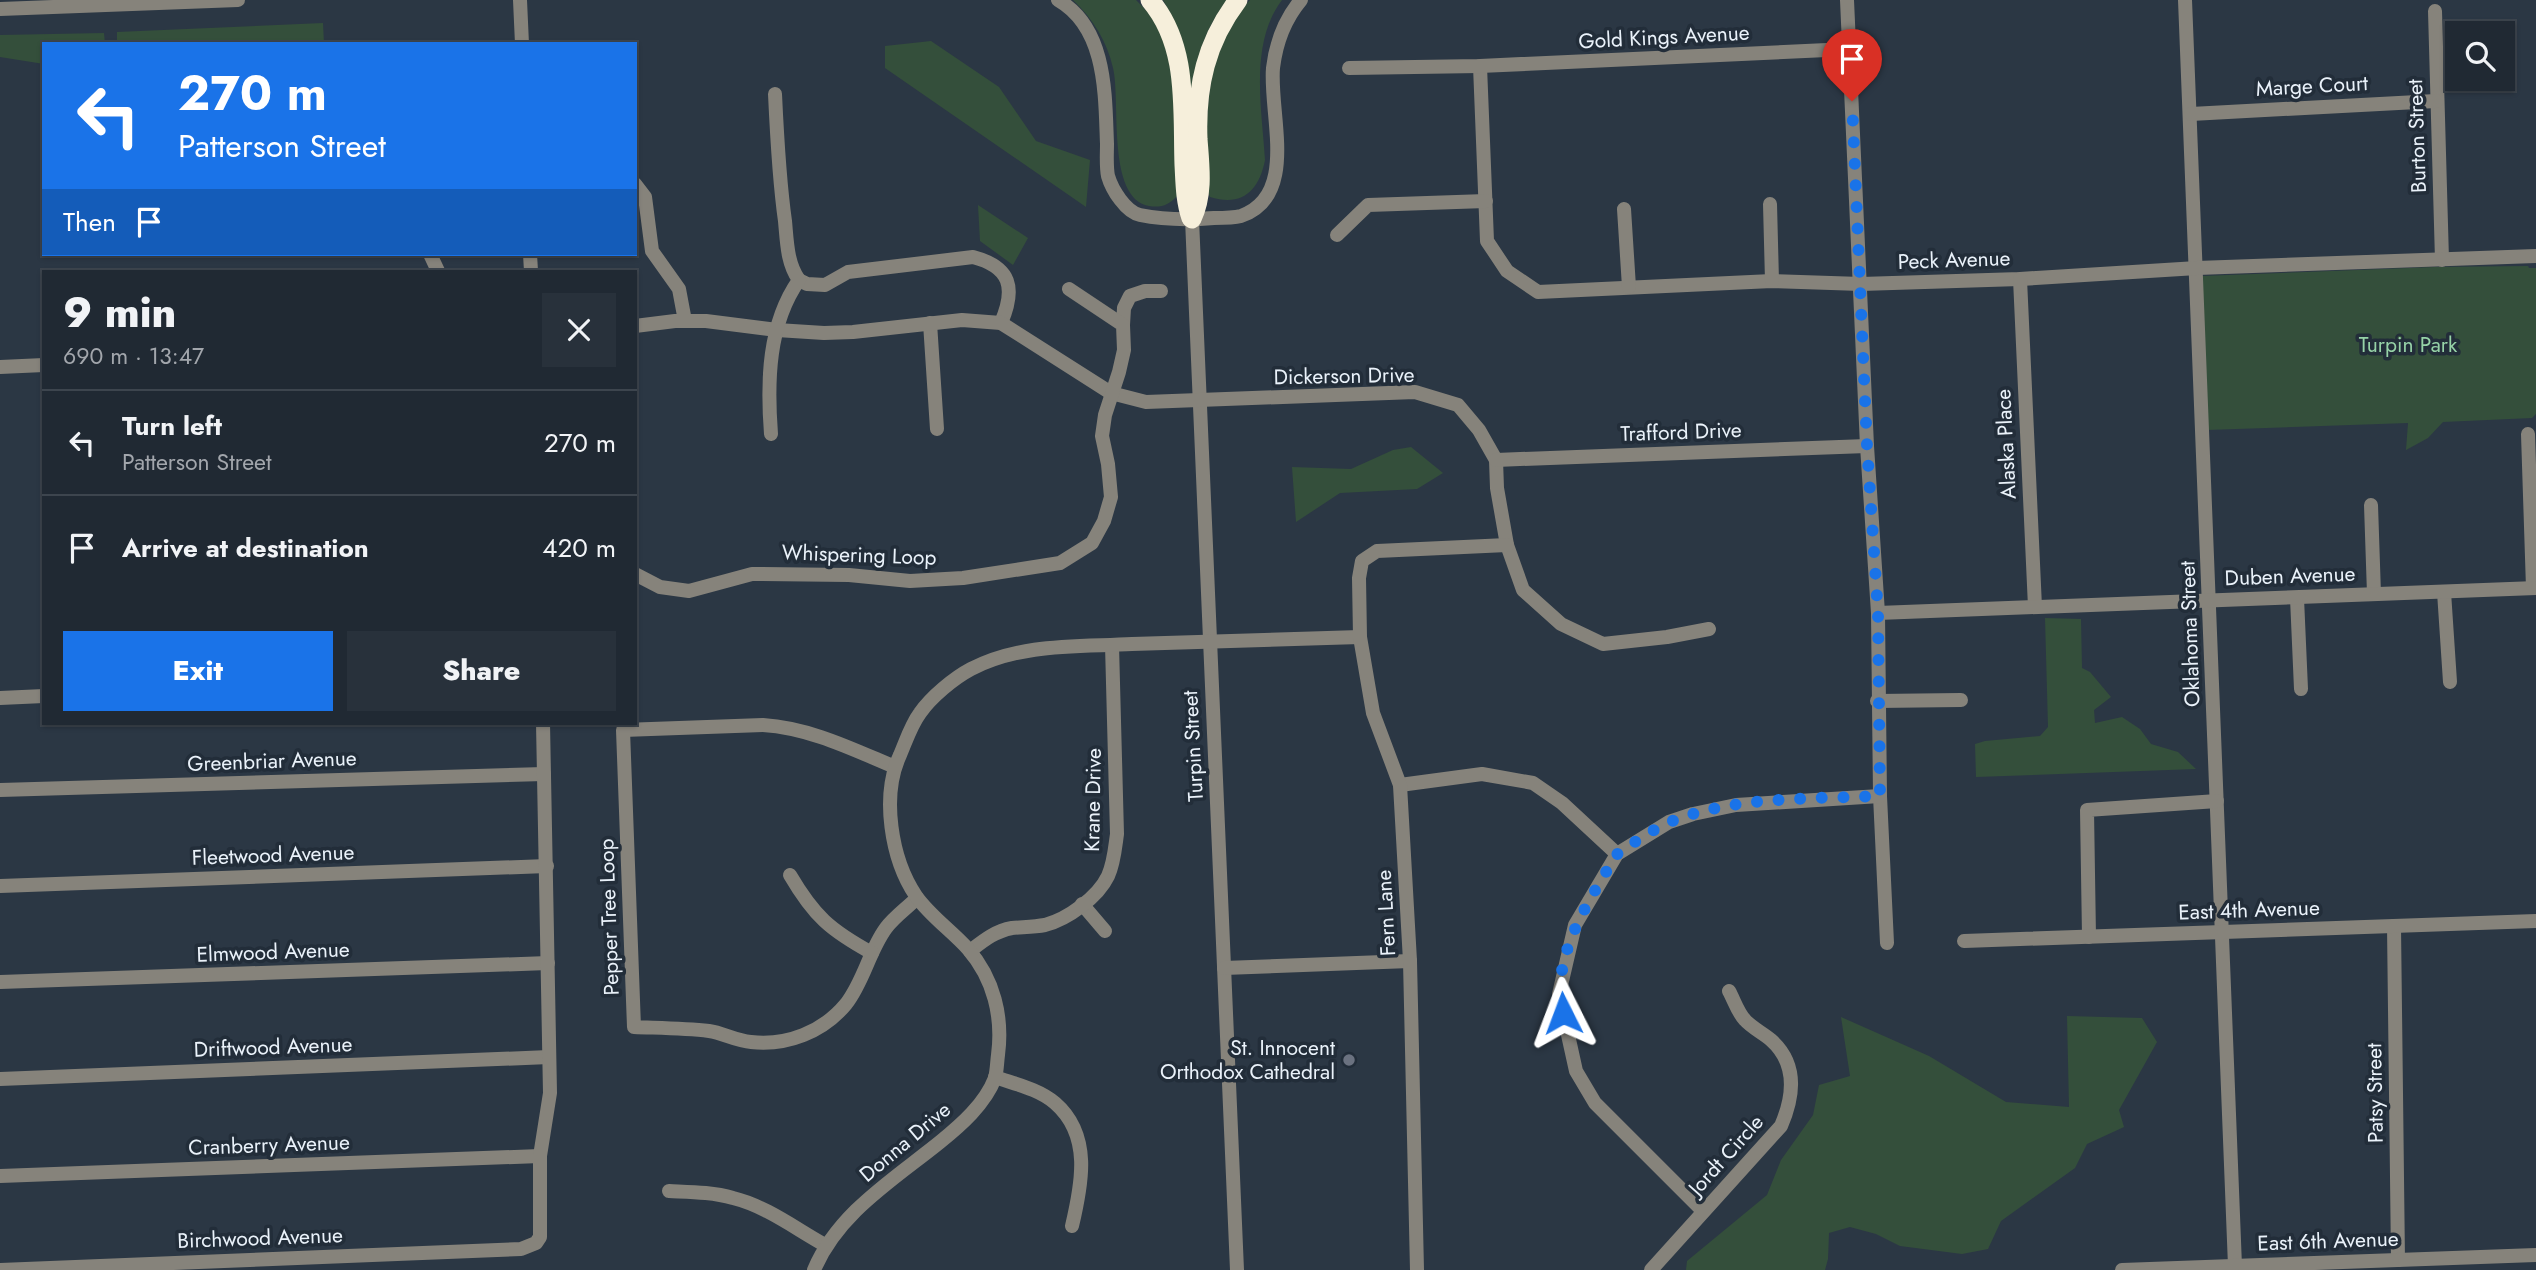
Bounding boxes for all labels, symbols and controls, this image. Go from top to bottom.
street label: Gold Kings Avenue [1578,18,1751,56]
map controls [2445,21,2515,91]
button: search [2445,21,2515,91]
pin [1822,29,1882,101]
icon: arrive [1833,40,1871,78]
text: 270 m [178,58,327,128]
street label: Marge Court [2255,68,2369,104]
icon: left [63,70,154,161]
street label: Burton Street [2400,79,2434,193]
text: Patterson Street [178,123,386,169]
text: Then [63,203,116,241]
icon: arrive [130,203,168,241]
street label: Peck Avenue [1897,243,2011,277]
text: 9 min [63,282,176,343]
button: close [542,293,616,367]
park label: Turpin Park [2359,330,2458,360]
text: 690 m · 13:47 [63,339,204,373]
street label: Dickerson Drive [1273,360,1415,392]
street label: Alaska Place [1988,388,2024,500]
text: Turn left [122,407,222,445]
street label: Trafford Drive [1620,415,1742,449]
icon: left [63,424,101,462]
text: 270 m [544,424,616,462]
text: Patterson Street [122,445,271,479]
icon: arrive [63,529,101,567]
text: Arrive at destination [122,529,369,567]
text: 420 m [542,529,616,567]
street label: Whispering Loop [781,537,937,573]
street label: Duben Avenue [2224,559,2356,593]
street label: Oklahoma Street [2172,560,2208,708]
button: Exit [63,631,333,711]
button: Share [347,631,616,711]
street label: Turpin Street [1175,690,1211,802]
street label: Greenbriar Avenue [187,743,357,779]
street label: Krane Drive [1077,748,1109,852]
street label: Fleetwood Avenue [191,837,355,873]
street label: Pepper Tree Loop [591,838,627,996]
street label: Fern Lane [1369,869,1403,957]
street label: East 4th Avenue [2178,893,2320,927]
street label: Elmwood Avenue [196,934,350,970]
position arrow [1526,976,1600,1050]
street label: Driftwood Avenue [193,1029,353,1065]
place label: St. Innocent Orthodox Cathedral [1160,1033,1335,1087]
street label: Patsy Street [2359,1043,2391,1143]
marker: St. Innocent Orthodox Cathedral [1341,1052,1357,1068]
street label: Donna Drive [853,1095,957,1189]
street label: Jordt Circle [1680,1108,1771,1204]
street label: Cranberry Avenue [188,1127,350,1163]
street label: Birchwood Avenue [177,1220,343,1256]
street label: East 6th Avenue [2257,1224,2399,1258]

